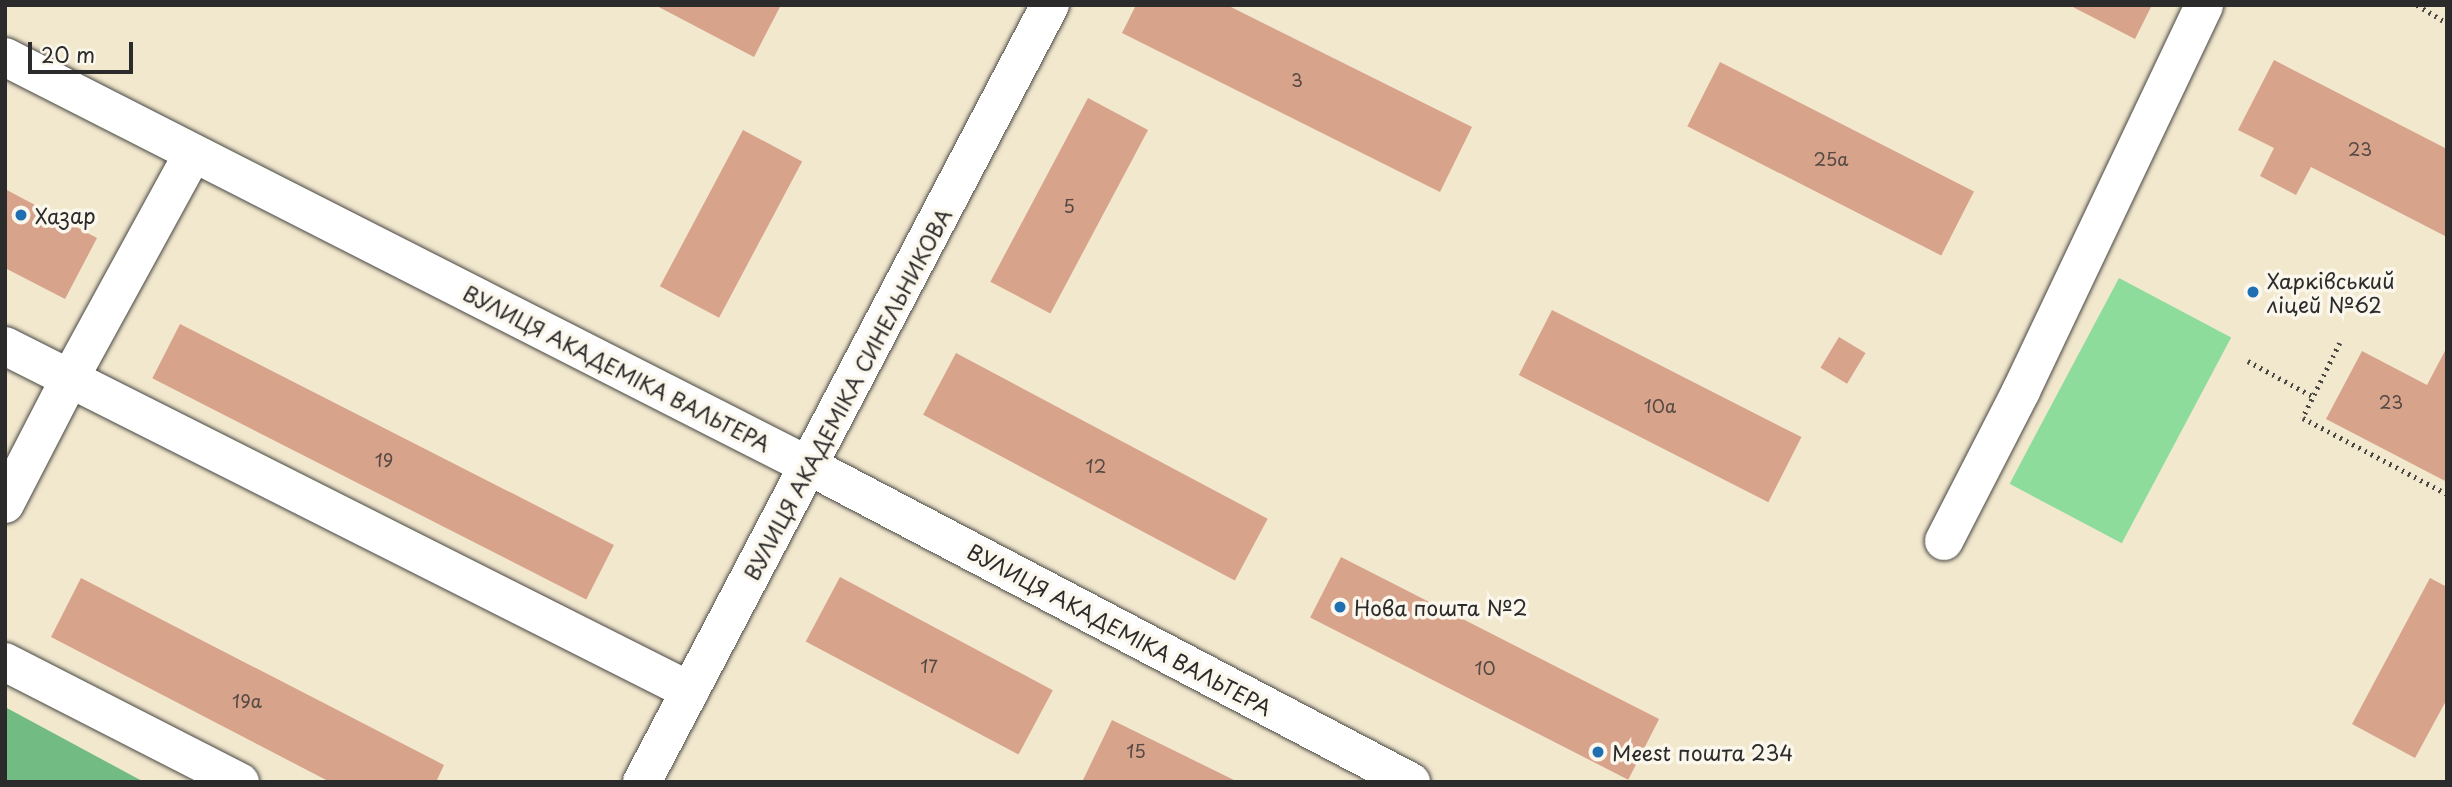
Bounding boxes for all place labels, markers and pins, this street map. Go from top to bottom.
place label: Хазар [35,202,96,228]
marker: Хазар [13,207,29,223]
place label: Харківський ліцей №62 [2267,267,2395,317]
marker: Харківський ліцей №62 [2245,284,2261,300]
place label: Нова пошта №2 [1354,594,1528,620]
marker: Нова пошта №2 [1332,599,1348,615]
place label: Meest пошта 234 [1612,739,1794,765]
marker: Meest пошта 234 [1590,744,1606,760]

